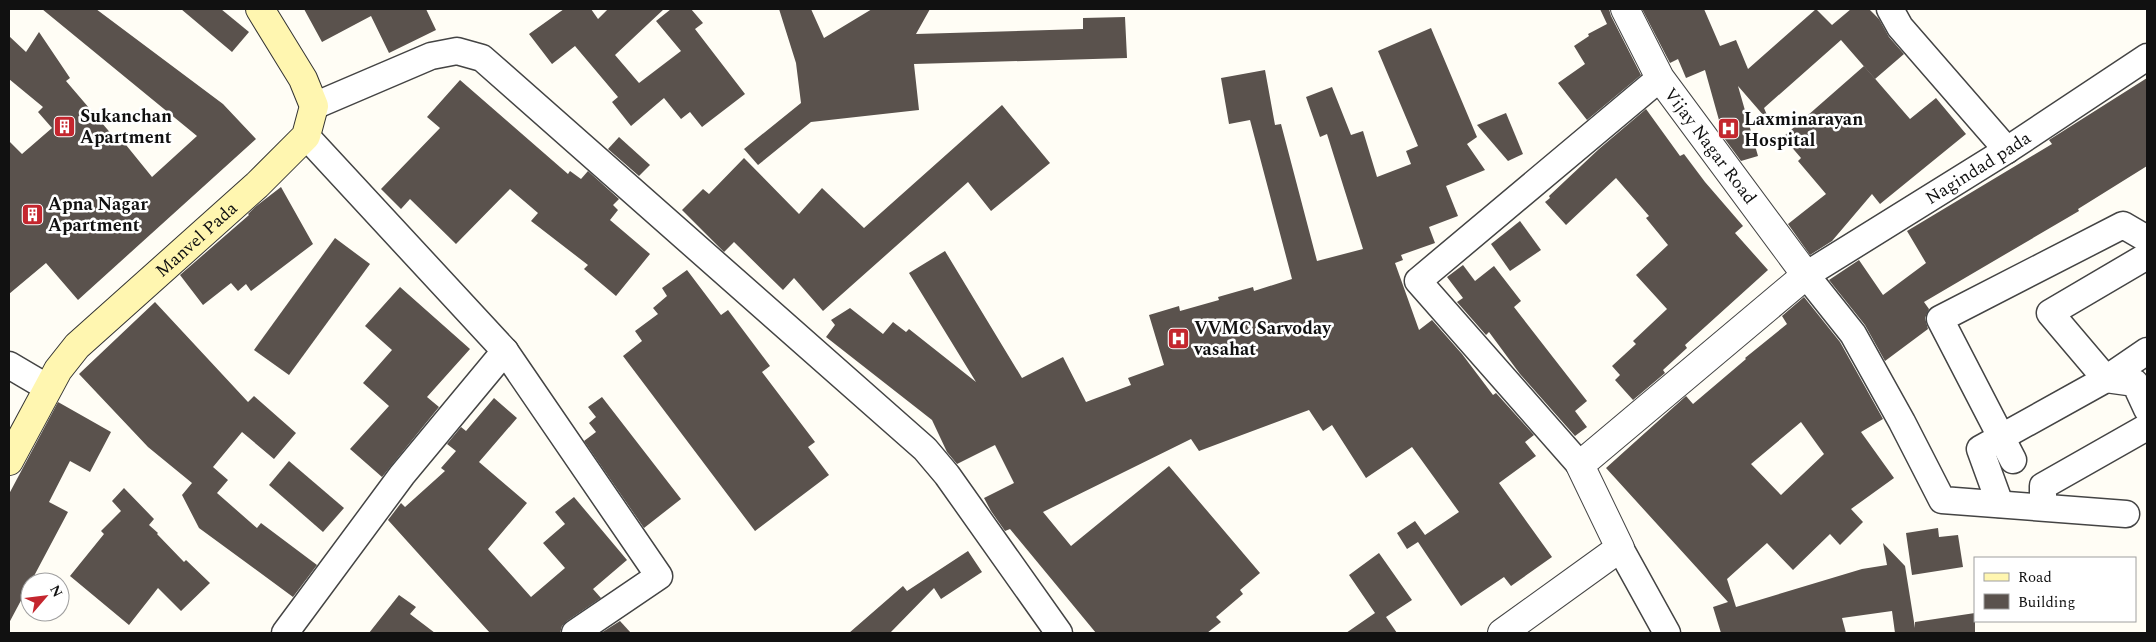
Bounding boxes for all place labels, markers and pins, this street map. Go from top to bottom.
place label: Sukanchan Apartment [80,103,172,151]
place label: Laxminarayan Hospital [1744,106,1863,154]
building icon: Sukanchan Apartment [52,114,76,138]
hospital icon: Laxminarayan Hospital [1716,117,1740,141]
place label: Apna Nagar Apartment [48,191,148,239]
building icon: Apna Nagar Apartment [20,202,44,226]
place label: VVMC Sarvoday vasahat [1193,315,1332,363]
hospital icon: VVMC Sarvoday vasahat [1166,326,1190,350]

